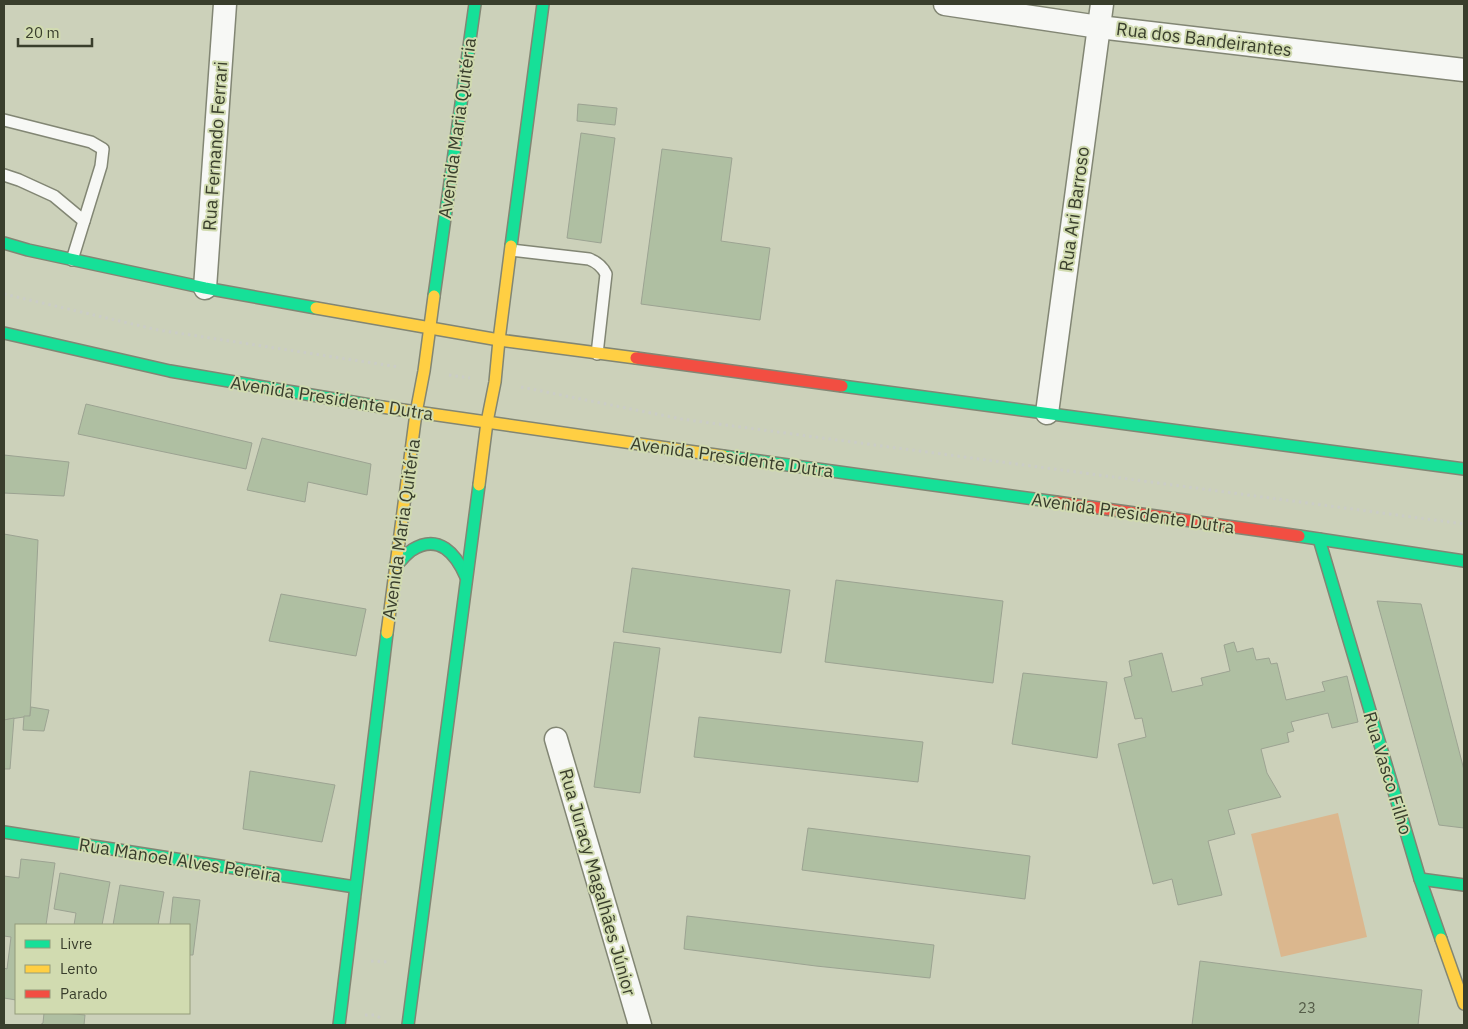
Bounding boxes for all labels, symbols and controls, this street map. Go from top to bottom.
scale bar [18,15,91,47]
street label: Rua dos Bandeirantes [1115,17,1293,61]
text: 20 m [25,23,60,42]
street label: Avenida Maria Quitéria [433,36,481,220]
street label: Rua Fernando Ferrari [198,60,232,232]
street label: Rua Ari Barroso [1054,145,1094,273]
street label: Avenida Presidente Dutra [229,371,435,425]
street label: Avenida Presidente Dutra [629,431,835,483]
street label: Avenida Maria Quitéria [377,437,425,621]
street label: Avenida Presidente Dutra [1030,487,1236,539]
street label: Rua Vasco Filho [1358,709,1418,837]
street label: Rua Juracy Magalhães Júnior [555,766,642,999]
street label: Rua Manoel Alves Pereira [77,833,283,887]
legend [15,924,190,1014]
text: Livre [60,934,92,953]
text: Lento [60,959,98,978]
text: Parado [60,984,108,1003]
house number: 23 [1298,998,1316,1017]

